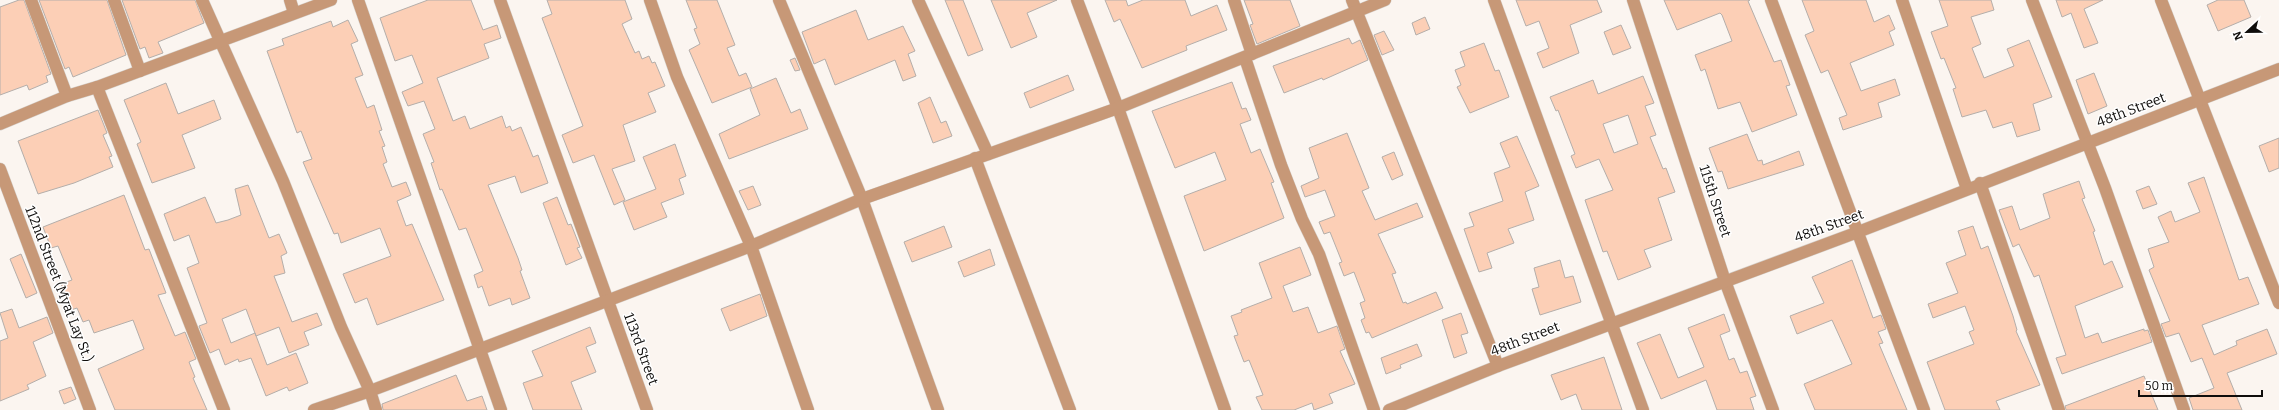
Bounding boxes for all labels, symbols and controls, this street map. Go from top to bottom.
north arrow [2227,12,2267,52]
text: N [2230,29,2246,42]
street label: 48th Street [2094,89,2168,131]
street label: 115th Street [1695,163,1735,239]
street label: 112nd Street (Myat Lay St.) [21,204,97,364]
street label: 48th Street [1792,206,1866,246]
street label: 113rd Street [620,311,662,387]
street label: 48th Street [1488,318,1562,360]
scale bar [2139,372,2262,398]
text: 50 m [2145,379,2174,393]

